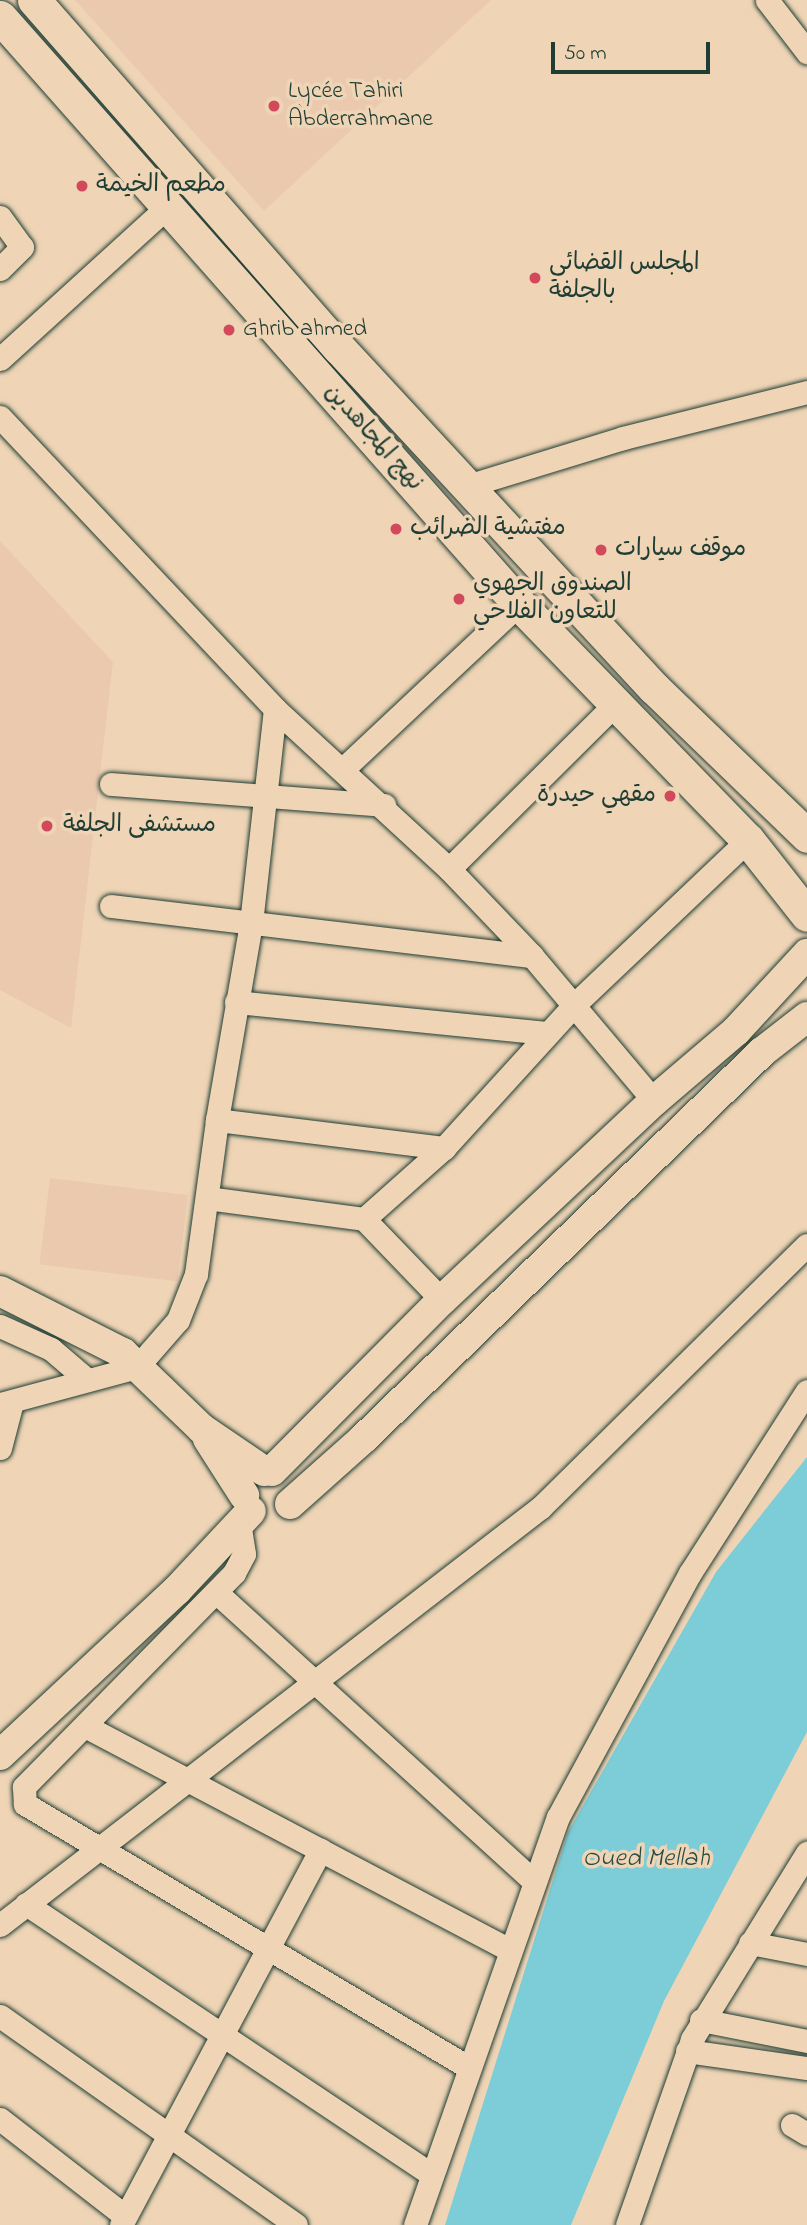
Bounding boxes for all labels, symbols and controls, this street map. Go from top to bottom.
scale bar [555,28,714,72]
text: 50 m [564,39,607,69]
place label: Lycée Tahiri Abderrahmane [288,78,433,134]
marker: Lycée Tahiri Abderrahmane [266,98,282,114]
place label: مطعم الخيمة [96,172,226,200]
marker: مطعم الخيمة [74,178,90,194]
place label: المجلس القضائي بالجلفة [549,250,700,306]
marker: المجلس القضائي بالجلفة [527,270,543,286]
place label: Ghrib ahmed [243,316,367,344]
marker: Ghrib ahmed [221,322,237,338]
street label: نهج المجاهدين [317,378,429,498]
place label: مفتشية الضرائب [410,515,566,543]
marker: مفتشية الضرائب [388,521,404,537]
place label: موقف سيارات [615,536,746,564]
marker: موقف سيارات [593,542,609,558]
place label: الصندوق الجهوي للتعاون الفلاحي [473,571,632,627]
marker: الصندوق الجهوي للتعاون الفلاحي [451,591,467,607]
place label: مقهي حيدرة [537,782,656,810]
marker: مقهي حيدرة [662,788,678,804]
place label: مستشفى الجلفة [63,812,216,840]
marker: مستشفى الجلفة [37,816,57,836]
water label: Oued Mellah [582,1844,710,1876]

